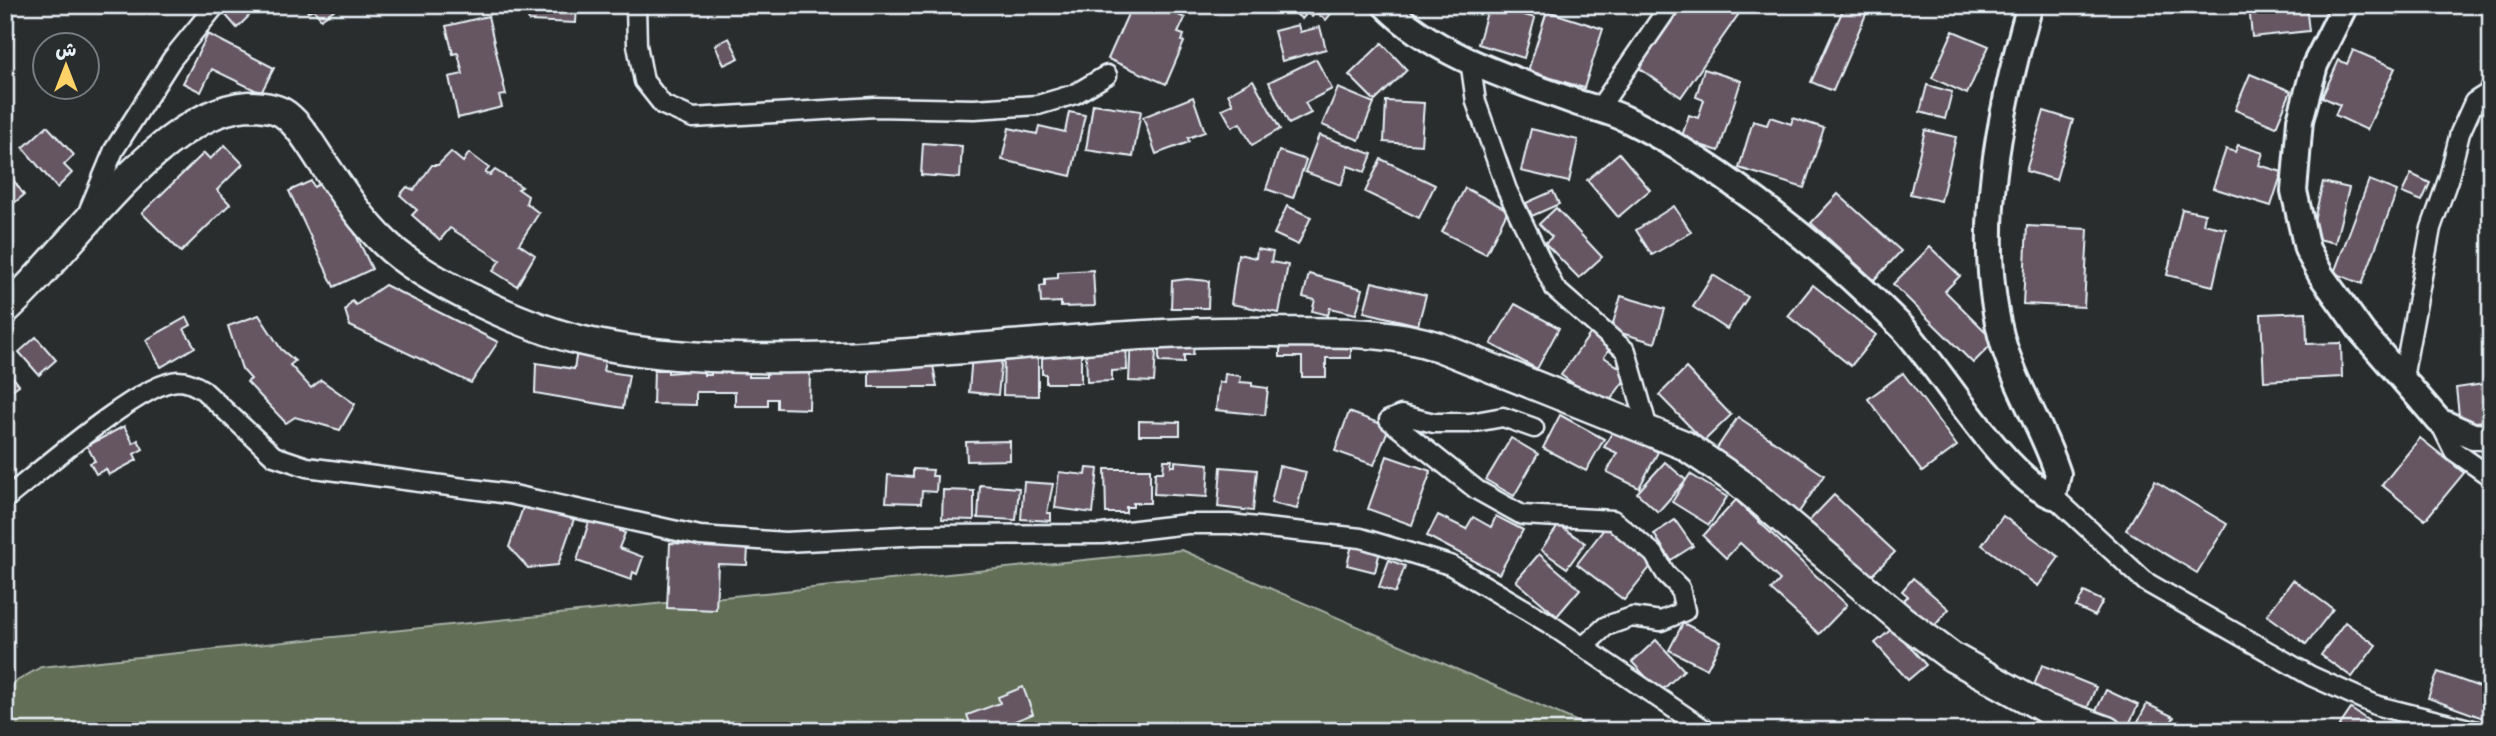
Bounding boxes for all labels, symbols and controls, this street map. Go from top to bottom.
north arrow [32,32,102,102]
text: ش [56,36,77,66]

